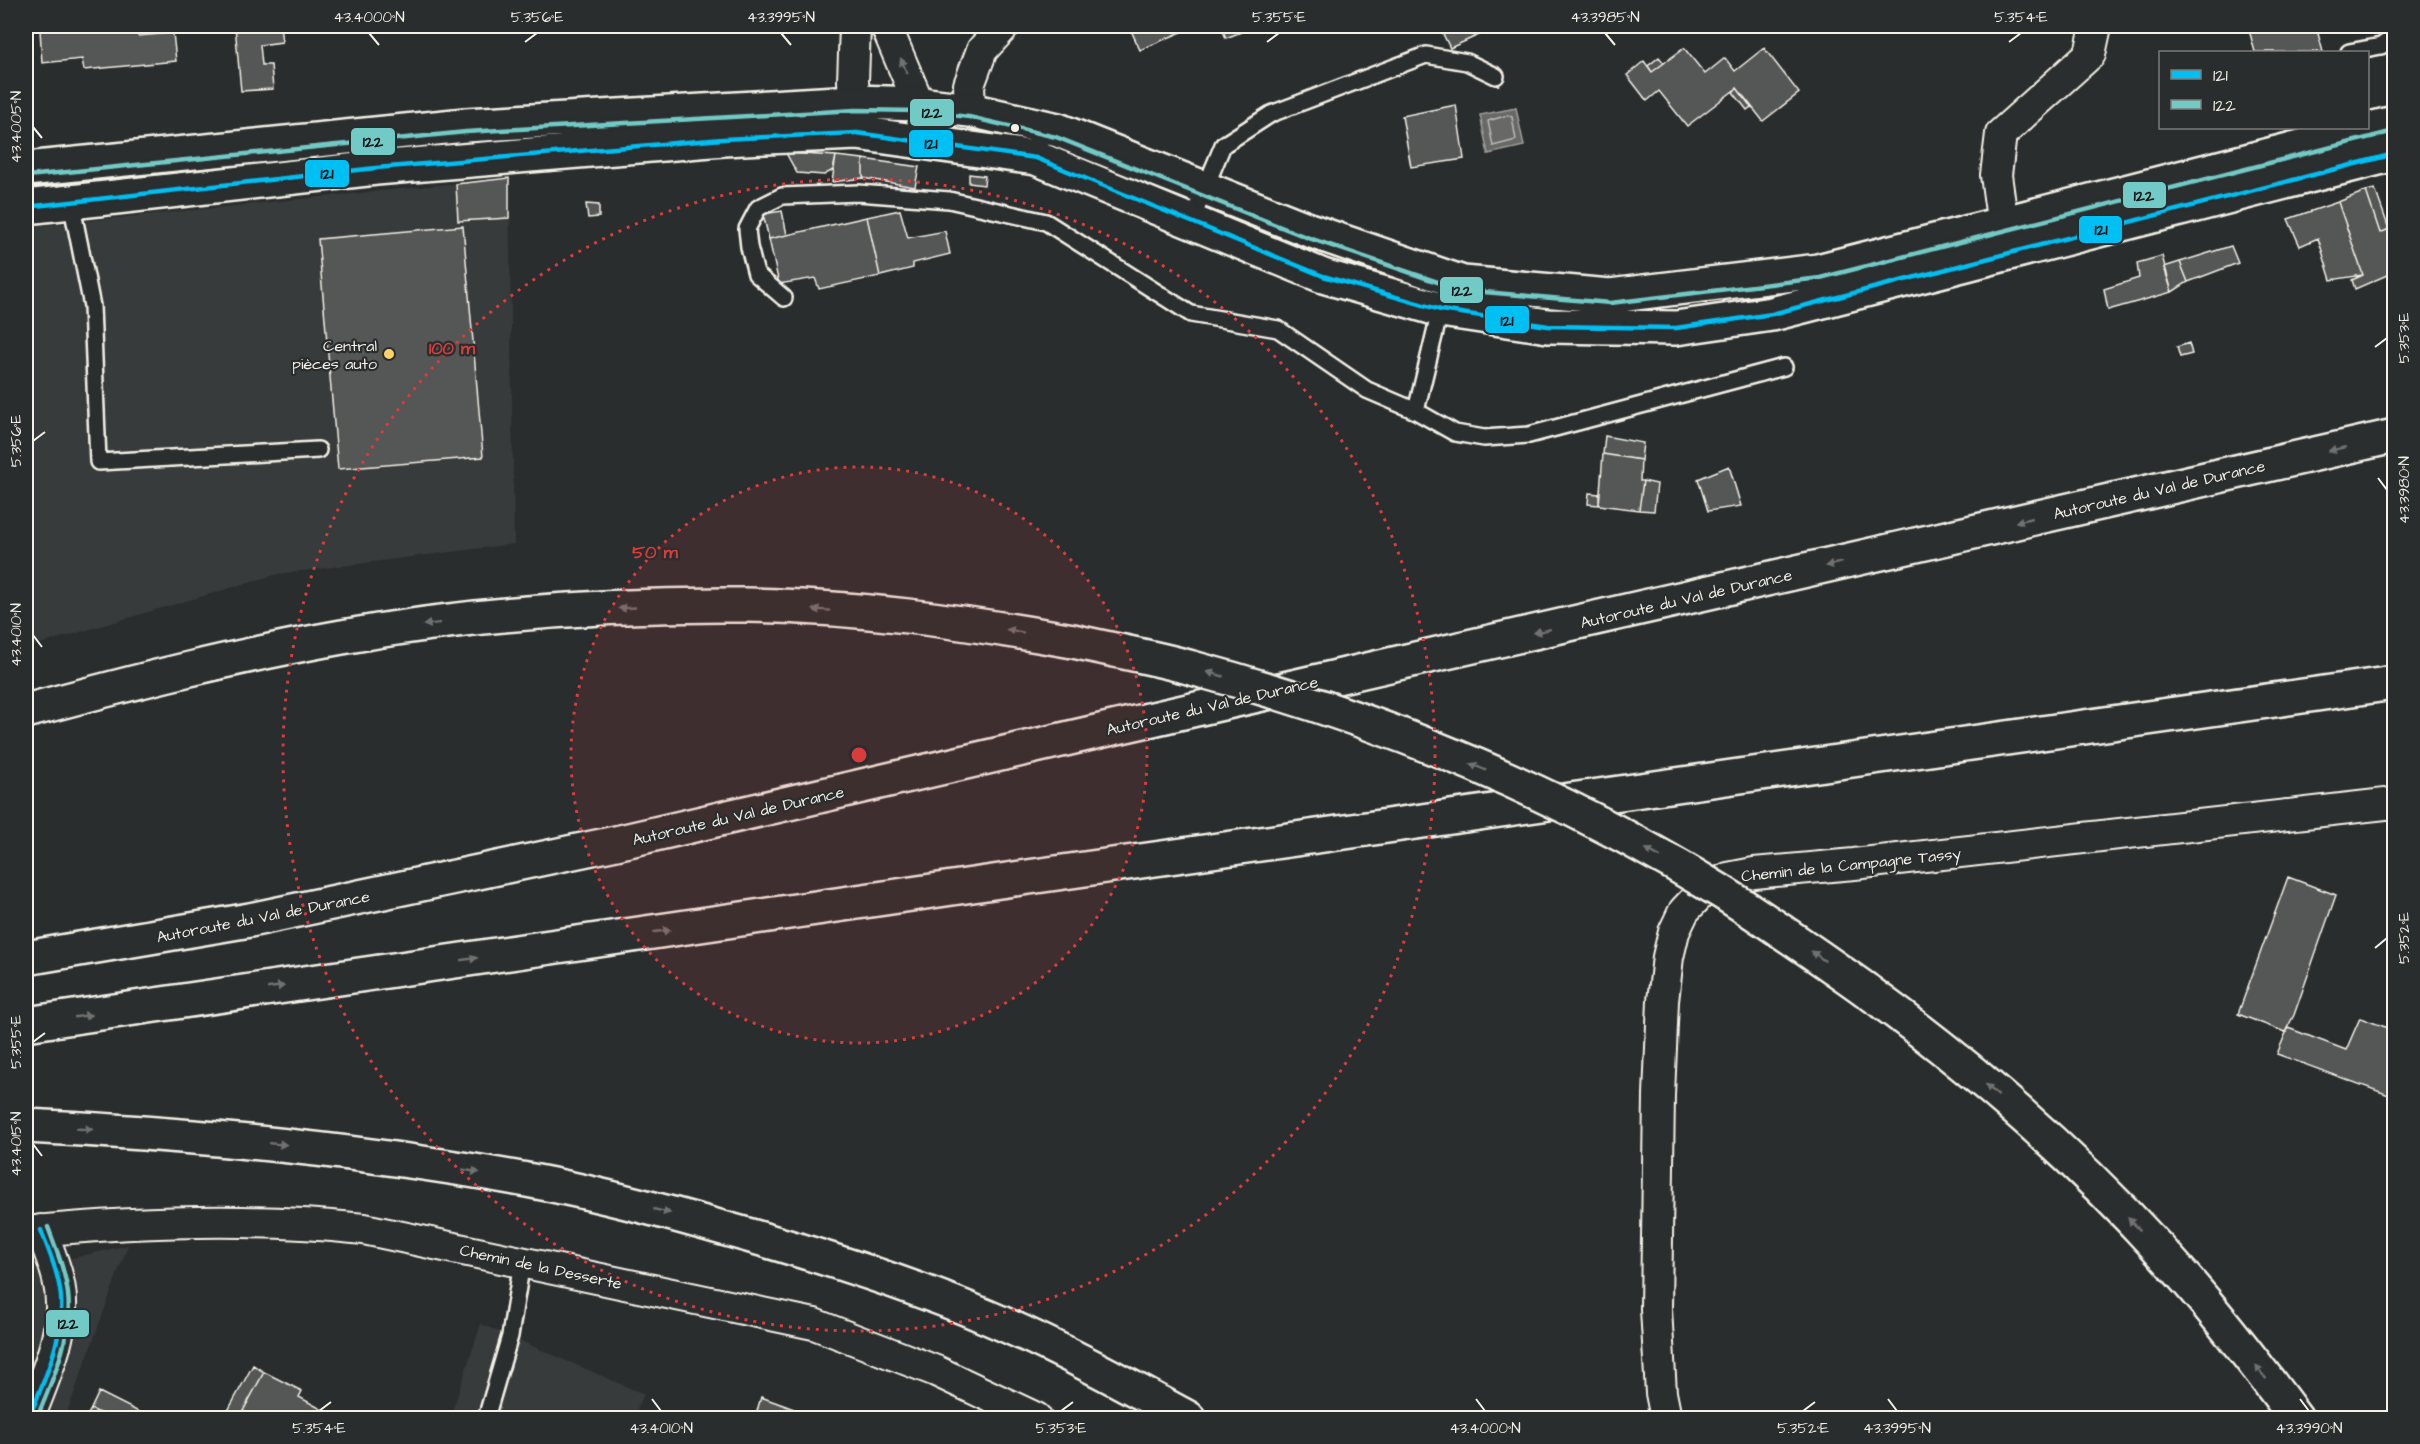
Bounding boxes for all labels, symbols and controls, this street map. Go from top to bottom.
text: 43.4000°N [333,7,405,28]
text: 5.356°E [511,7,563,28]
text: 43.3995°N [747,7,815,28]
text: 5.355°E [1252,7,1306,28]
text: 43.3985°N [1570,7,1640,28]
text: 5.354°E [1994,7,2048,28]
legend [2159,51,2369,129]
one-way arrow [898,57,908,75]
text: 121 [2213,63,2228,88]
text: 43.4005°N [6,91,27,163]
text: 122 [2213,93,2237,118]
line badge: 122 [909,98,955,127]
text: 122 [922,102,943,124]
unlabelled marker [1009,122,1021,134]
line badge: 122 [350,127,396,156]
line badge: 121 [908,129,954,158]
text: 122 [363,131,384,153]
text: 121 [924,133,939,155]
line badge: 121 [304,159,350,188]
text: 121 [320,163,335,185]
line badge: 122 [2122,181,2167,209]
text: 122 [2134,185,2155,207]
line badge: 121 [2078,215,2123,244]
text: 121 [2094,219,2109,241]
line badge: 122 [1439,276,1484,304]
text: 122 [1452,280,1473,302]
line badge: 121 [1484,305,1530,334]
text: 121 [1500,310,1515,332]
text: 5.353°E [2394,312,2415,363]
place label: Central pièces auto [292,335,377,375]
text: 100 m [429,336,476,361]
marker: Central pièces auto [382,347,396,361]
text: 5.356°E [6,415,27,467]
one-way arrow [2328,444,2347,454]
street label: Autoroute du Val de Durance [2051,455,2268,525]
text: 43.3980°N [2394,456,2415,524]
one-way arrow [2015,516,2034,525]
text: 50 m [632,540,679,565]
one-way arrow [1825,560,1844,570]
street label: Autoroute du Val de Durance [1578,564,1795,634]
text: 43.4010°N [6,603,27,667]
one-way arrow [617,603,636,613]
one-way arrow [812,605,831,614]
one-way arrow [423,619,442,629]
one-way arrow [1005,626,1024,635]
one-way arrow [1532,627,1551,636]
one-way arrow [1206,669,1224,678]
street label: Autoroute du Val de Durance [1104,671,1321,741]
centre of rings [849,745,869,765]
one-way arrow [1469,762,1487,771]
street label: Autoroute du Val de Durance [630,781,847,851]
street label: Chemin de la Campagne Tassy [1740,842,1962,888]
one-way arrow [1645,848,1661,859]
street label: Autoroute du Val de Durance [155,885,372,948]
text: 5.352°E [2394,912,2415,964]
one-way arrow [653,926,672,935]
one-way arrow [1811,950,1827,962]
one-way arrow [460,954,479,963]
one-way arrow [267,983,286,992]
one-way arrow [74,1012,93,1021]
text: 5.355°E [6,1015,27,1069]
one-way arrow [1985,1084,2000,1097]
text: 43.4015°N [6,1112,27,1176]
one-way arrow [74,1125,93,1134]
one-way arrow [269,1139,288,1149]
one-way arrow [462,1167,481,1176]
one-way arrow [653,1207,671,1217]
one-way arrow [2128,1217,2142,1231]
street label: Chemin de la Desserte [458,1239,624,1295]
line badge: 122 [45,1309,90,1338]
text: 122 [58,1313,79,1335]
one-way arrow [2256,1364,2268,1379]
text: 5.354°E [292,1418,346,1439]
text: 43.4010°N [629,1418,693,1439]
text: 5.353°E [1036,1418,1087,1439]
text: 43.4000°N [1449,1418,1521,1439]
text: 5.352°E [1777,1418,1829,1439]
text: 43.3995°N [1863,1418,1931,1439]
text: 43.3990°N [2276,1418,2342,1439]

